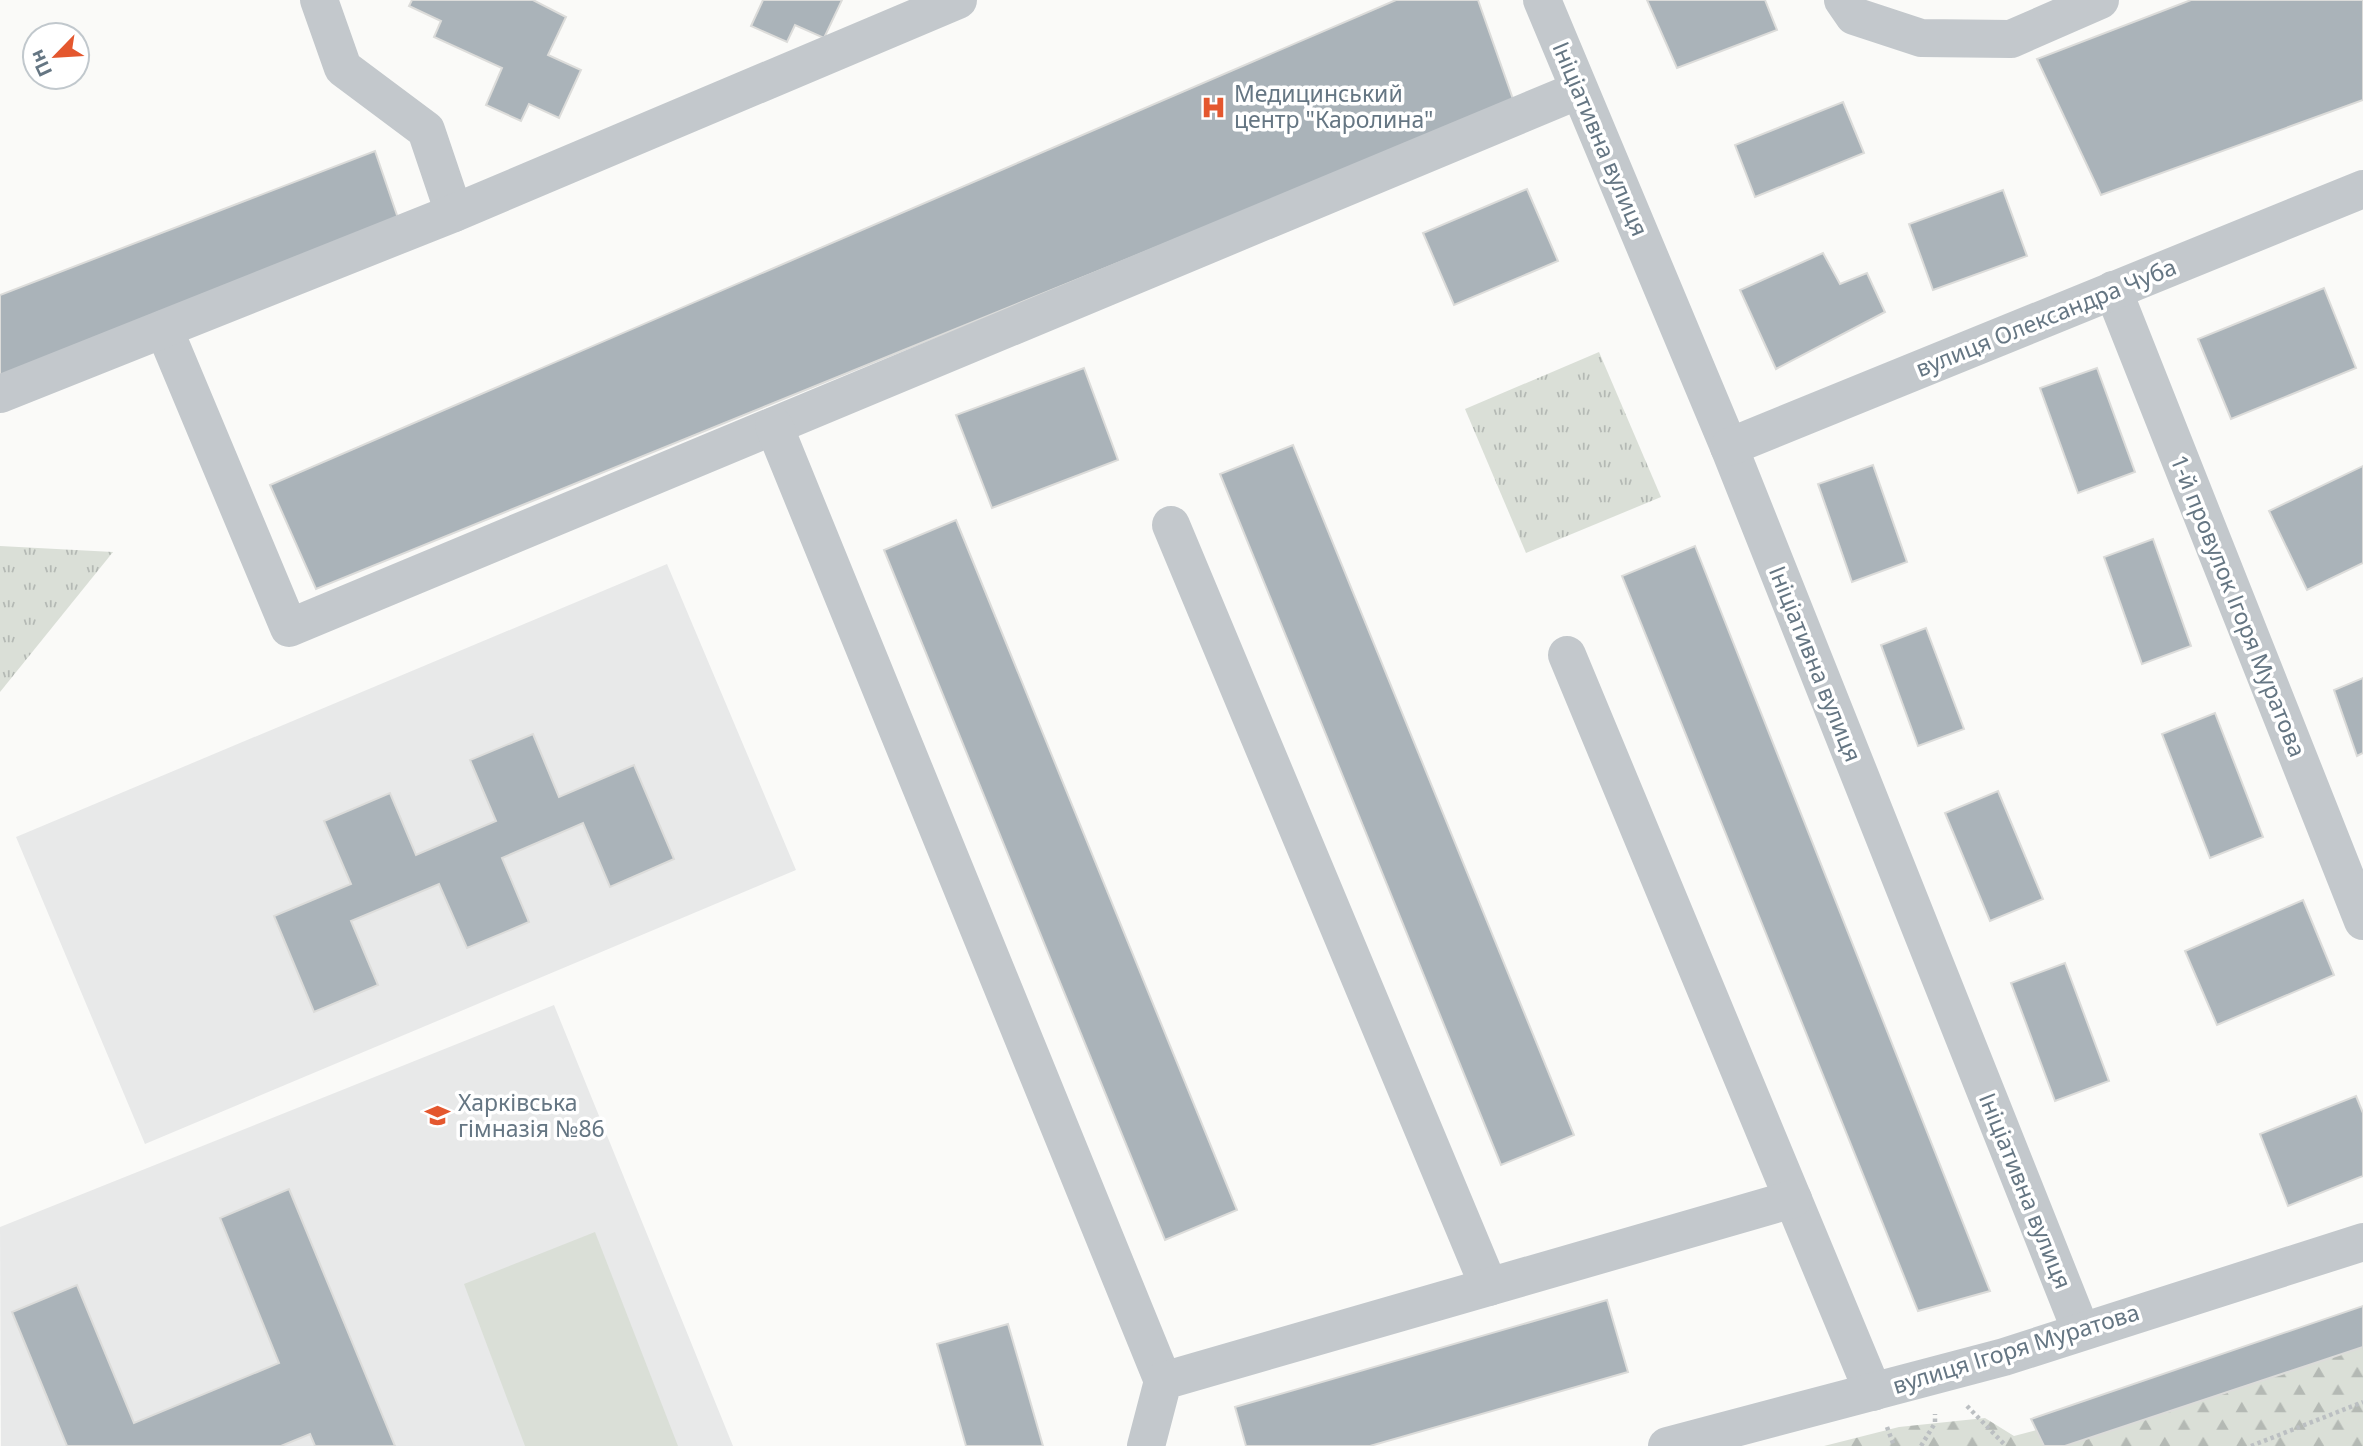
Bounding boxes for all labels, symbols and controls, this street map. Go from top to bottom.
north arrow [21,21,91,91]
street label: Ініціативна вулиця [1545,36,1656,241]
text: Пн [23,45,58,81]
place label: Медицинський центр "Каролина" [1234,77,1433,135]
hospital icon: Медицинський центр "Каролина" [1200,93,1228,121]
street label: вулиця Олександра Чуба [1911,250,2181,384]
street label: 1-й провулок Ігоря Муратова [2164,450,2314,761]
street label: Ініціативна вулиця [1762,561,1870,766]
place label: Харківська гімназія №86 [458,1086,605,1144]
street label: Ініціативна вулиця [1972,1088,2080,1293]
school or university icon: Харківська гімназія №86 [424,1102,452,1130]
street label: вулиця Ігоря Муратова [1888,1295,2143,1401]

